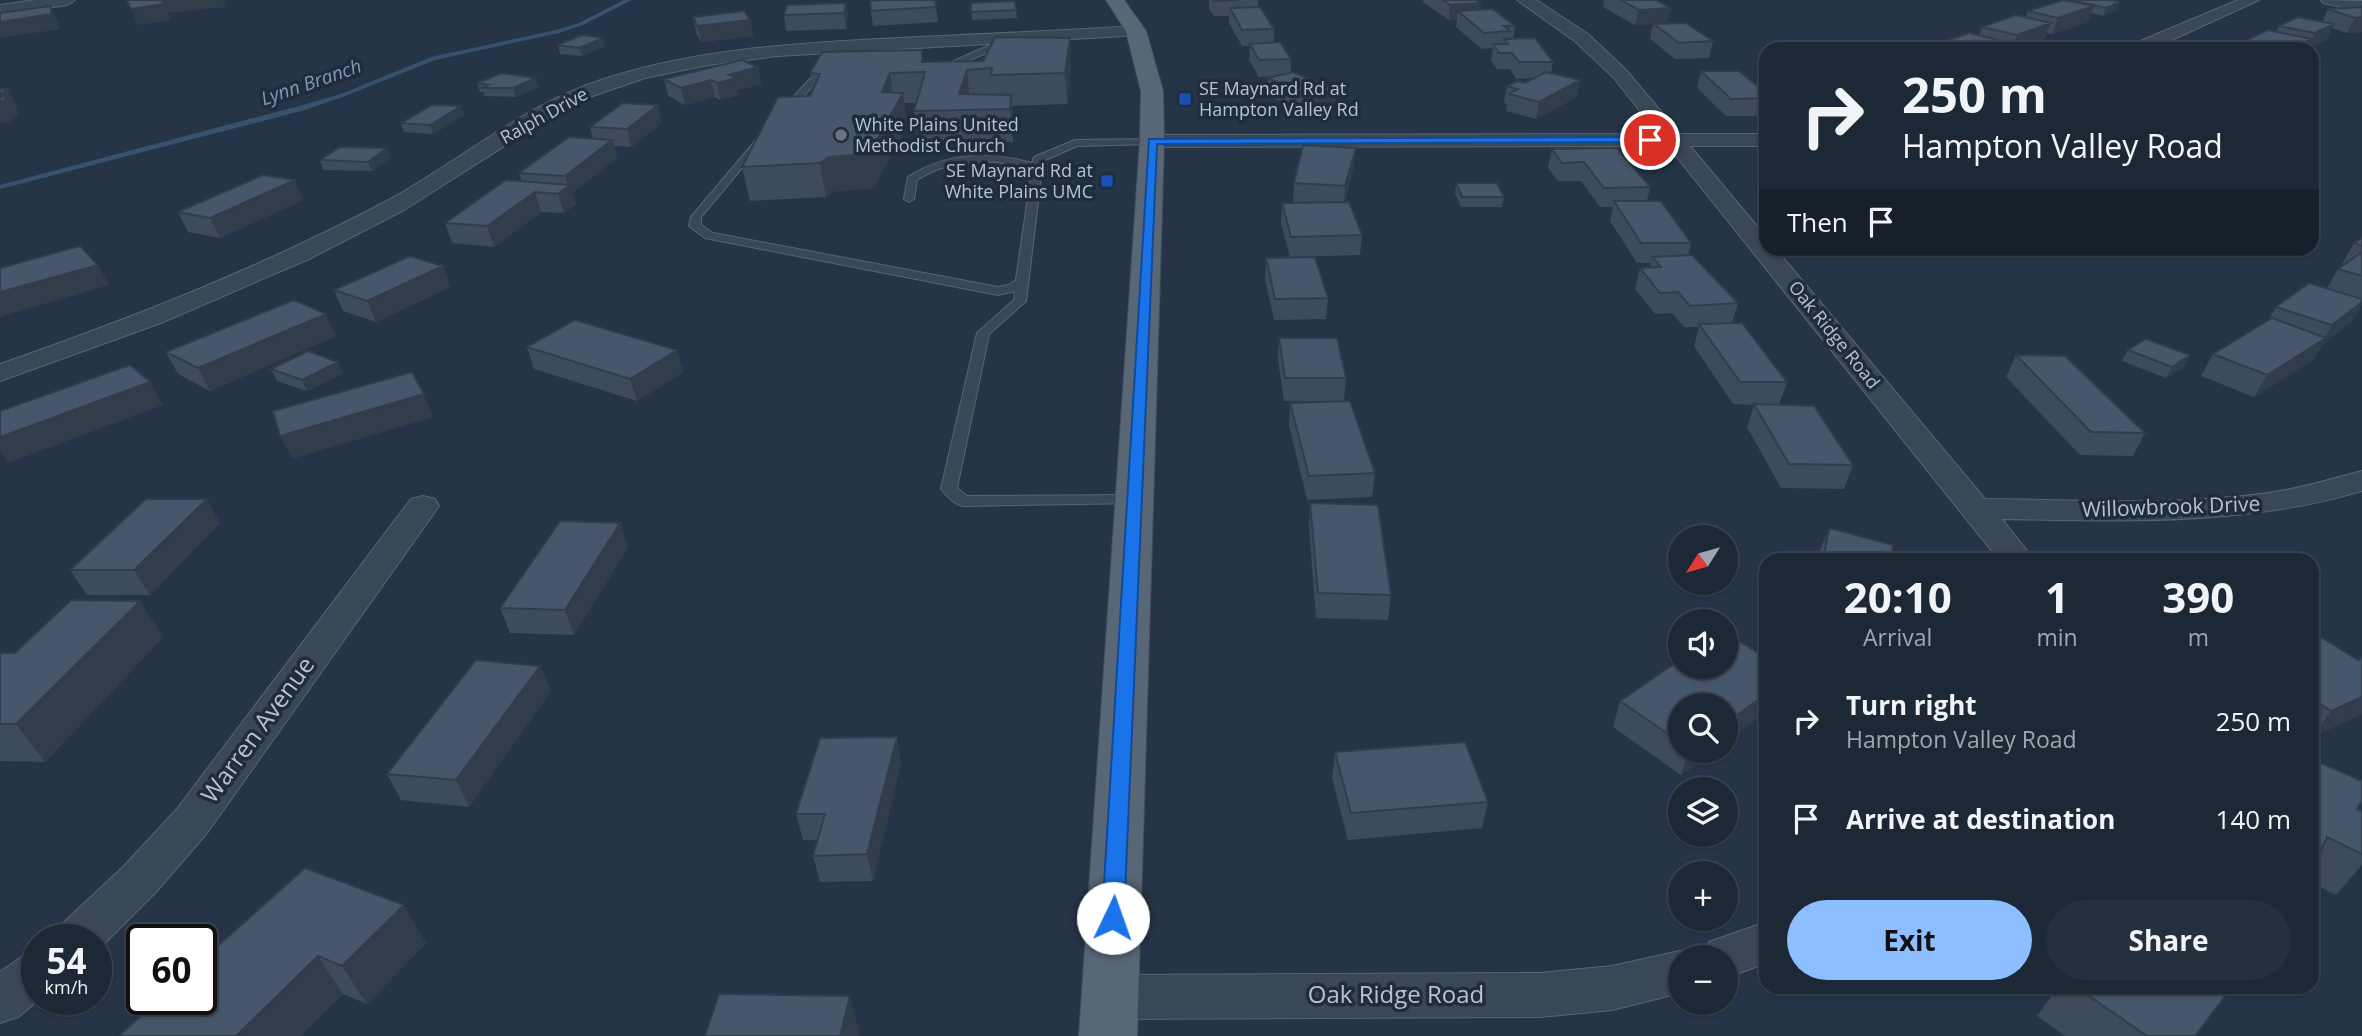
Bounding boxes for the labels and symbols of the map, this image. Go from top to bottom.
water label: Lynn Branch [257,53,365,111]
place label: SE Maynard Rd at Hampton Valley Rd [1199,76,1359,121]
street label: Ralph Drive [496,81,592,149]
marker: SE Maynard Rd at Hampton Valley Rd [1177,91,1193,107]
pin [1620,110,1680,170]
place label: White Plains United Methodist Church [855,112,1019,157]
marker: White Plains United Methodist Church [833,127,849,143]
place label: SE Maynard Rd at White Plains UMC [945,158,1093,203]
marker: SE Maynard Rd at White Plains UMC [1099,173,1115,189]
street label: Oak Ridge Road [1784,275,1886,393]
street label: Willowbrook Drive [2081,489,2261,523]
north arrow [1668,525,1738,595]
street label: Warren Avenue [193,649,321,809]
position arrow [1076,881,1150,955]
speed limit sign: 60 [126,924,217,1015]
street label: Oak Ridge Road [1308,977,1484,1010]

